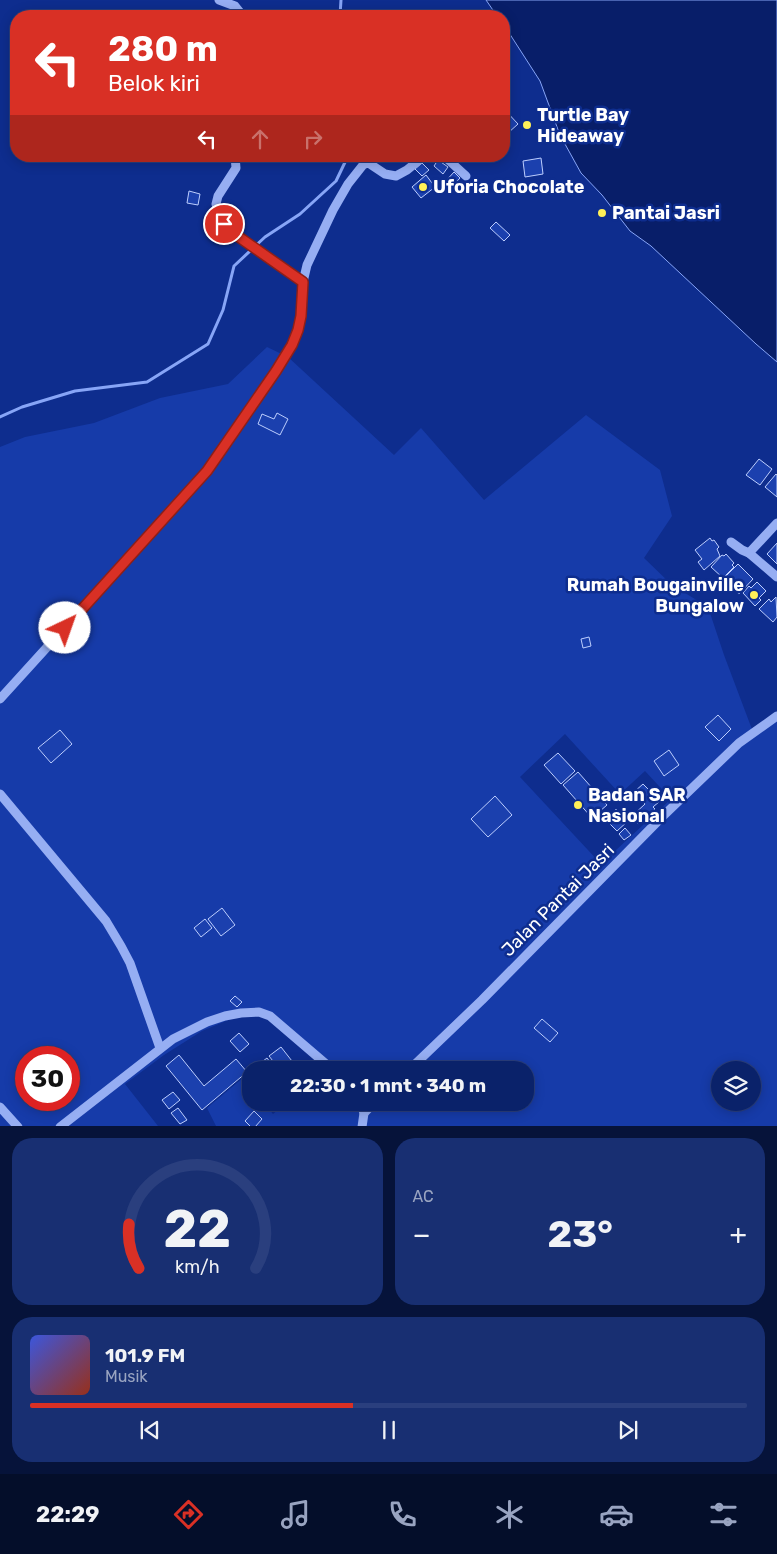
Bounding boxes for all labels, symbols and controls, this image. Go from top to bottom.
text: 280 m [108,28,218,70]
icon: left [25,30,90,95]
text: Belok kiri [108,70,200,97]
place label: Turtle Bay Hideaway [537,104,629,147]
marker: Turtle Bay Hideaway [521,119,533,131]
icon: left [193,125,221,153]
icon: ahead [246,125,274,153]
icon: right [299,125,327,153]
place label: Uforia Chocolate [433,176,585,198]
marker: Uforia Chocolate [417,181,429,193]
place label: Pantai Jasri [612,202,720,224]
pin [203,203,245,245]
marker: Pantai Jasri [596,207,608,219]
icon: arrive [210,210,238,238]
place label: Rumah Bougainville Bungalow [567,574,744,617]
marker: Rumah Bougainville Bungalow [748,589,760,601]
position arrow [38,601,90,653]
place label: Badan SAR Nasional [588,784,686,827]
marker: Badan SAR Nasional [572,799,584,811]
street label: Jalan Pantai Jasri [497,839,619,961]
speed limit sign: 30 [15,1046,80,1111]
map controls [711,1061,761,1111]
button: layers [711,1061,761,1111]
text: 22:30 · 1 mnt · 340 m [290,1074,486,1097]
text: AC [413,1187,434,1206]
text: 22 [163,1198,231,1260]
text: 23° [547,1211,613,1257]
text: − [413,1218,431,1251]
text: + [730,1218,747,1251]
text: km/h [175,1256,220,1277]
text: 101.9 FM [105,1344,185,1367]
text: Musik [105,1367,148,1386]
icon: previous [136,1416,164,1444]
icon: pause [375,1416,403,1444]
icon: next [614,1416,642,1444]
icon: directions [171,1497,206,1532]
icon: music [278,1497,313,1532]
icon: phone [385,1497,420,1532]
icon: climate [492,1497,527,1532]
icon: car [599,1497,634,1532]
icon: filters [706,1497,741,1532]
text: 22:29 [36,1501,99,1528]

